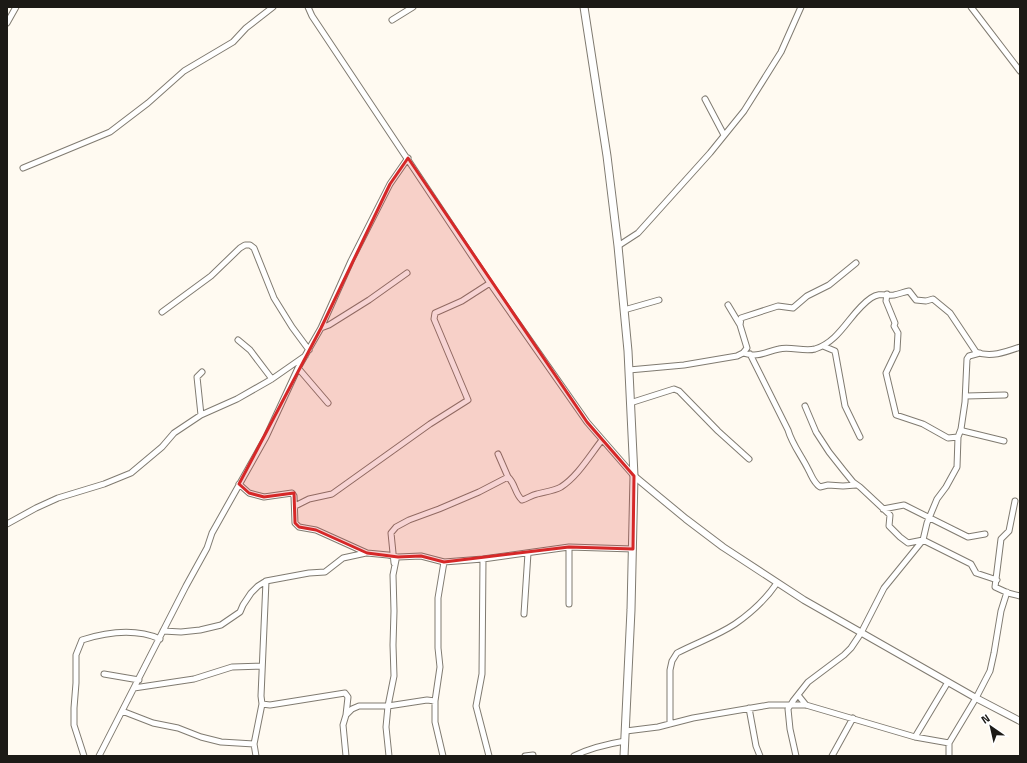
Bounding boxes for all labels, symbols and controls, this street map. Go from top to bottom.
north arrow [971,707,1011,747]
text: N [978,710,993,727]

